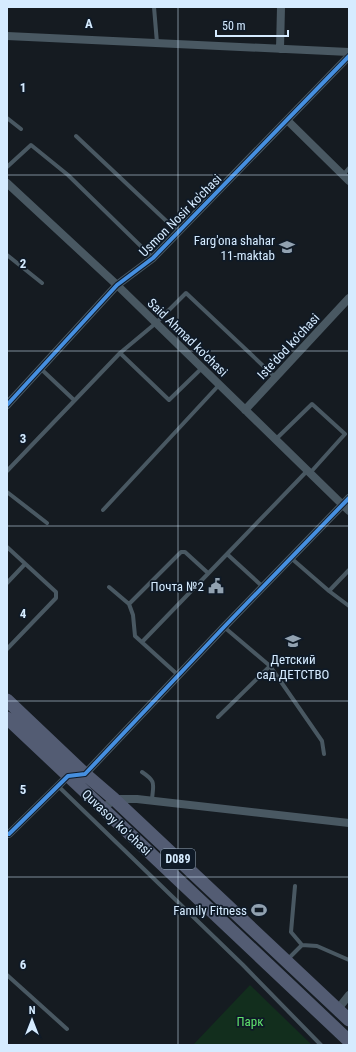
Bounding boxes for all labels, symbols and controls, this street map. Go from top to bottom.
scale bar [216,12,288,38]
text: A [85,16,93,31]
text: 50 m [222,19,246,33]
text: 1 [20,80,26,95]
street label: Usmon Nosir ko'chasi [136,171,225,260]
place label: Farg'ona shahar 11-maktab [194,233,275,263]
school or university icon: Farg'ona shahar 11-maktab [278,238,296,256]
text: 2 [20,256,27,271]
street label: Said Ahmad ko'chasi [145,295,231,379]
street label: Iste'dod ko'chasi [254,310,323,382]
text: 3 [20,431,26,446]
public building icon: Почта №2 [207,577,225,595]
place label: Почта №2 [151,579,204,594]
text: 4 [20,606,27,621]
school or university icon: Детский сад ДЕТСТВО [284,632,302,650]
place label: Детский сад ДЕТСТВО [257,652,330,682]
text: 5 [20,782,27,797]
street label: Quvasoy koʻchasi [79,786,154,858]
road number: D089 [161,849,195,869]
sports icon: Family Fitness [250,901,268,919]
place label: Family Fitness [173,903,247,918]
text: 6 [20,957,27,972]
north arrow [12,1000,52,1040]
text: N [29,1004,36,1017]
park label: Парк [237,1014,264,1029]

